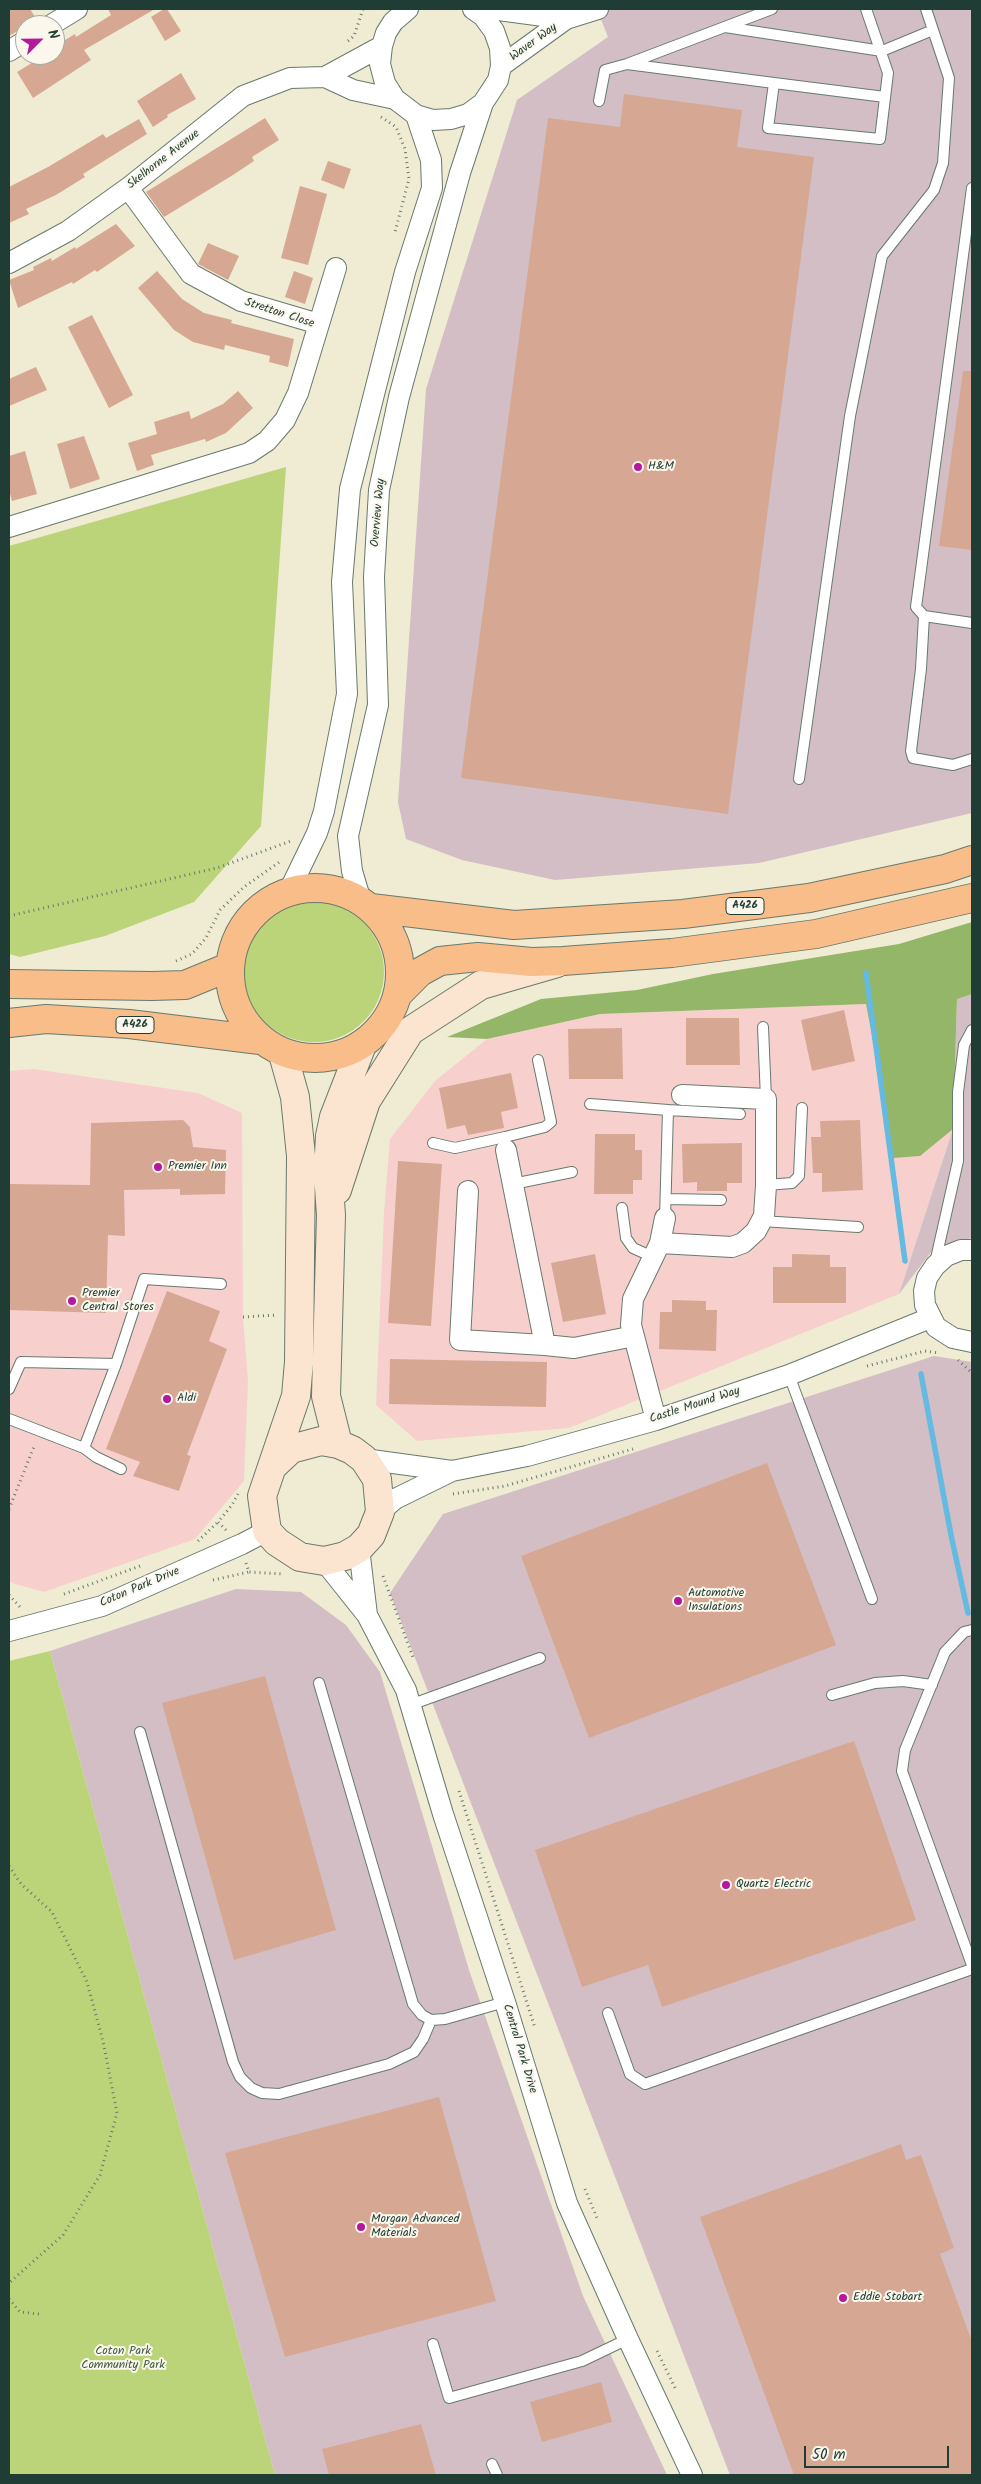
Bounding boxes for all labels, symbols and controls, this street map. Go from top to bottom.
north arrow [15,15,65,65]
street label: Waver Way [508,21,560,65]
text: N [41,26,65,43]
street label: Skelhorne Avenue [125,127,203,193]
street label: Stretton Close [242,296,316,332]
place label: H&M [648,460,674,474]
marker: H&M [632,461,644,473]
street label: Overview Way [369,478,389,548]
road number: A426 [726,898,764,914]
road number: A426 [116,1016,154,1034]
place label: Premier Inn [168,1160,227,1174]
marker: Premier Inn [152,1161,164,1173]
place label: Premier Central Stores [82,1287,154,1315]
marker: Premier Central Stores [66,1295,78,1307]
street label: Castle Mound Way [648,1385,742,1427]
place label: Aldi [177,1392,196,1406]
marker: Aldi [161,1393,173,1405]
street label: Coton Park Drive [98,1565,182,1611]
place label: Automotive Insulations [688,1587,744,1615]
marker: Automotive Insulations [672,1595,684,1607]
place label: Quartz Electric [736,1878,811,1892]
marker: Quartz Electric [720,1879,732,1891]
street label: Central Park Drive [499,2003,539,2095]
place label: Morgan Advanced Materials [371,2213,460,2241]
marker: Morgan Advanced Materials [355,2221,367,2233]
place label: Eddie Stobart [853,2291,922,2305]
marker: Eddie Stobart [837,2292,849,2304]
park label: Coton Park Community Park [81,2345,165,2373]
scale bar [806,2436,951,2468]
text: 50 m [812,2443,846,2467]

